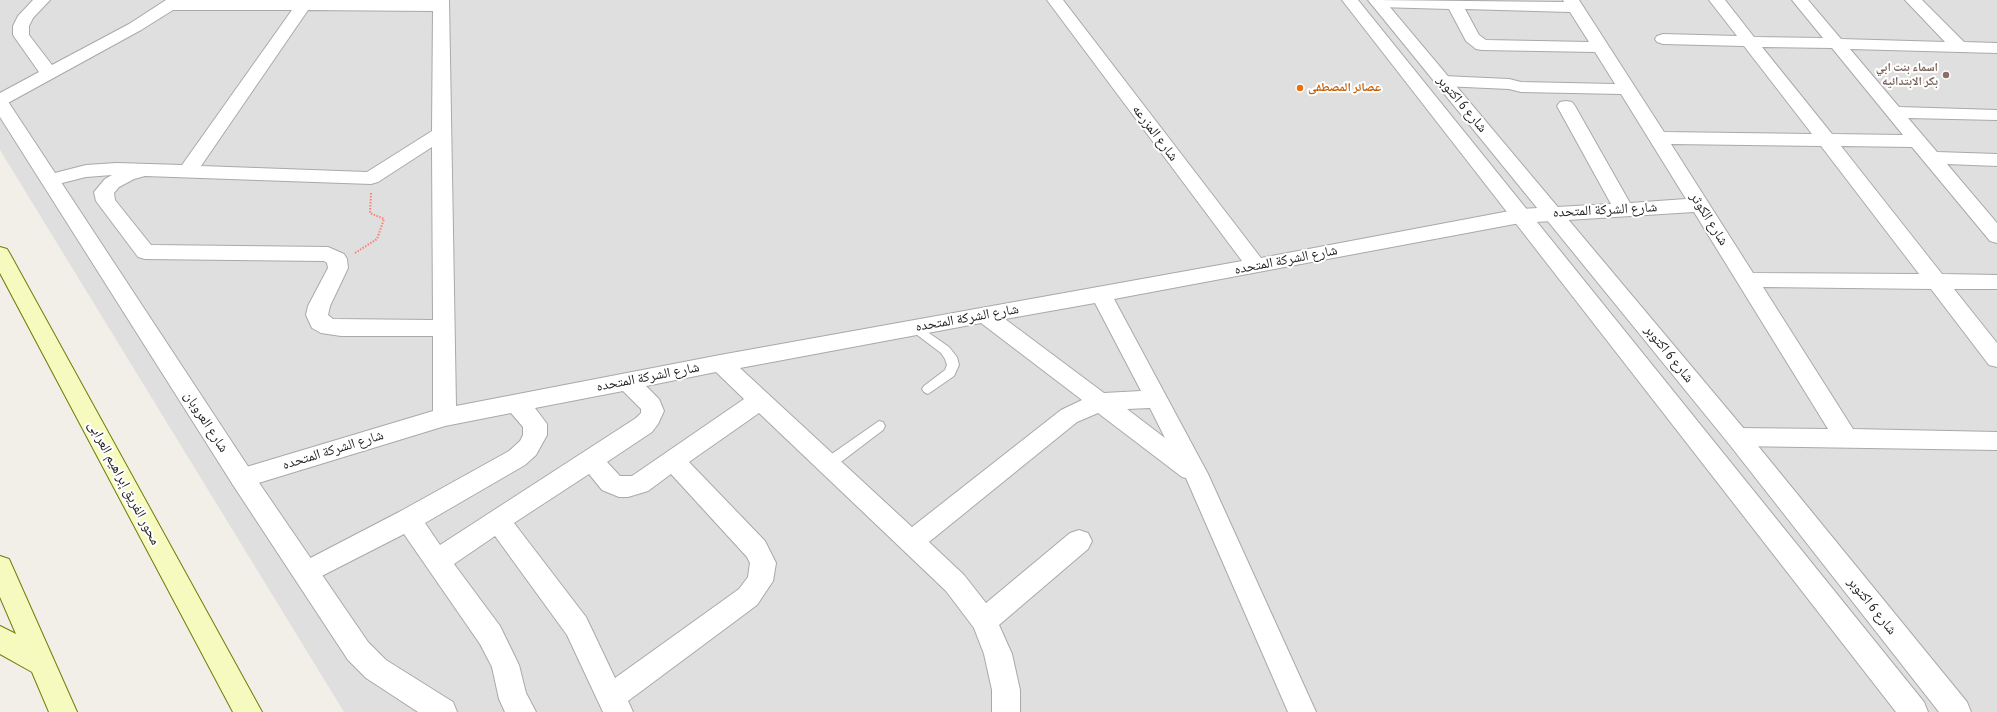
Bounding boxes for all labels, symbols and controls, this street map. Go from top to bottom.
place label: اسماء بنت ابي بكر الابتدائيه [1876,61,1938,89]
marker: اسماء بنت ابي بكر الابتدائيه [1941,70,1951,80]
street label: شارع 6 اكتوبر [1433,72,1491,136]
place label: عصائر المصطفى [1308,81,1381,95]
marker: عصائر المصطفى [1295,83,1305,93]
street label: شارع المزرعه [1128,102,1182,164]
street label: شارع الكوثر [1686,189,1732,249]
street label: شارع الشركة المتحده [1552,199,1658,221]
street label: شارع الشركة المتحده [1233,242,1339,278]
street label: شارع الشركة المتحده [914,301,1020,335]
street label: شارع 6 اكتوبر [1641,322,1697,386]
street label: شارع الشركة المتحده [595,359,701,395]
street label: شارع العروبان [180,388,232,456]
street label: محور الفريق إبراهيم العرابى [84,418,164,548]
street label: شارع الشركة المتحده [280,427,386,473]
street label: شارع 6 اكتوبر [1844,574,1900,638]

